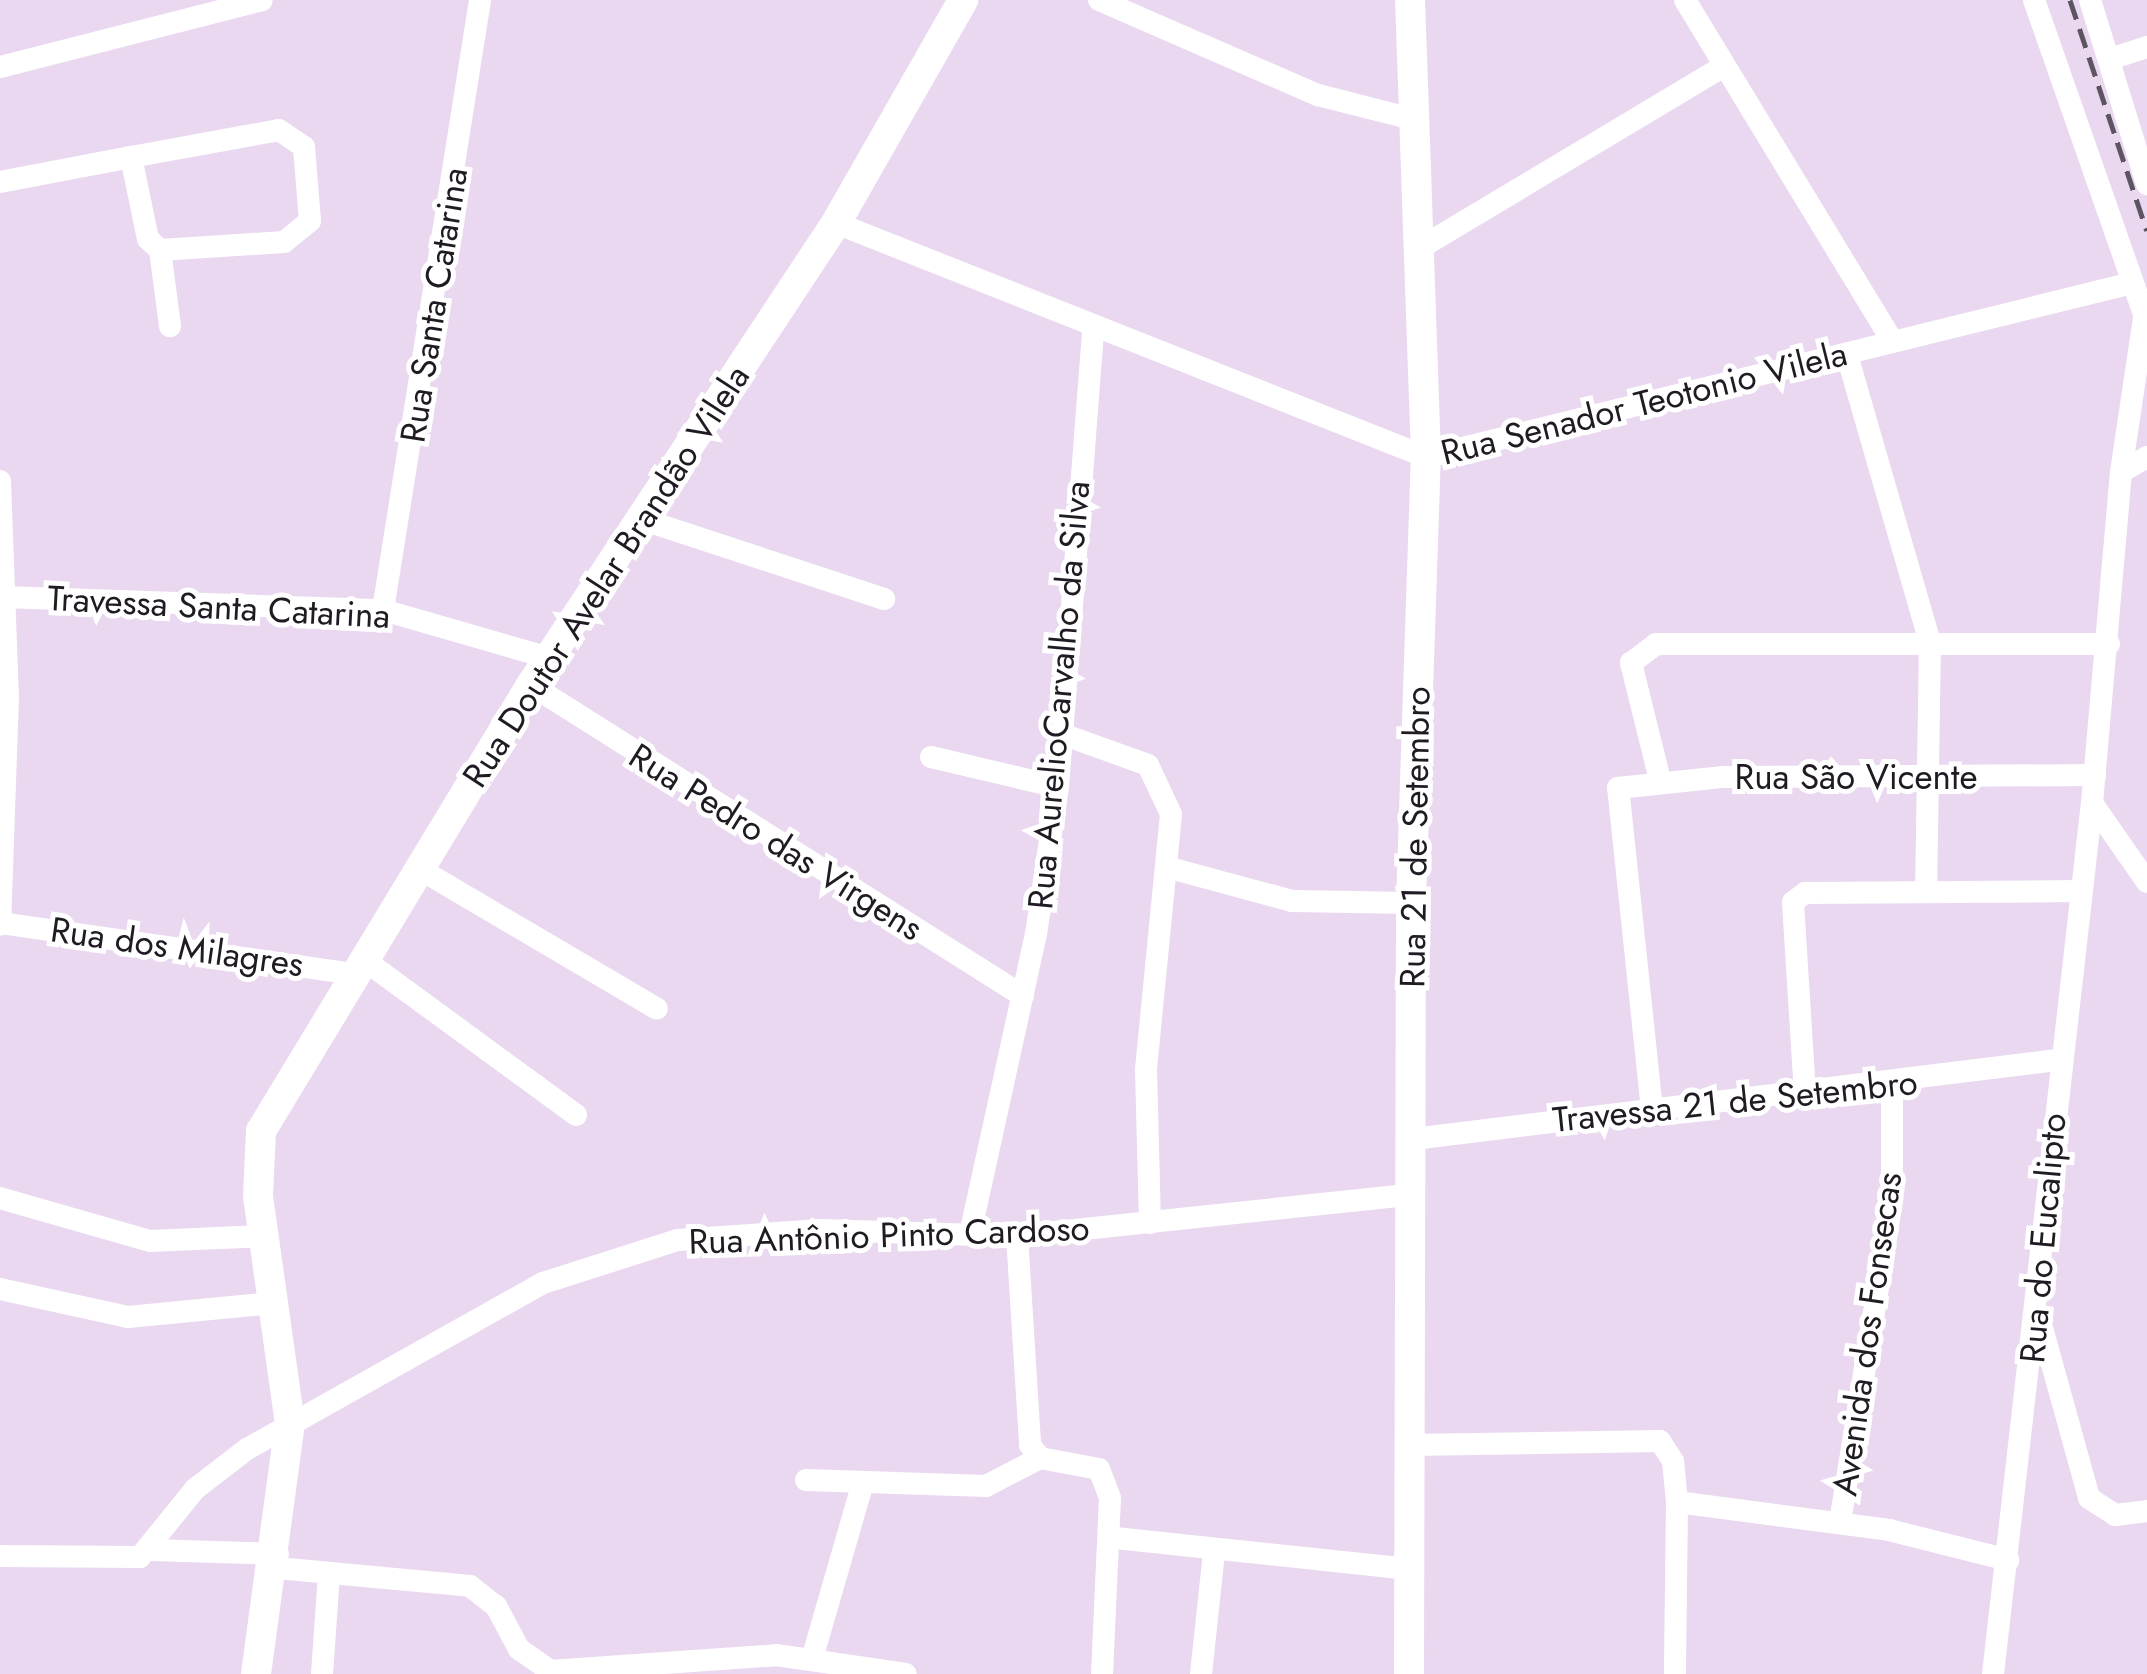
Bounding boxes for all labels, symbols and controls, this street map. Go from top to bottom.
street label: Rua Santa Catarina [392,165,476,445]
street label: Rua Senador Teotonio Vilela [1437,332,1851,474]
street label: Rua Doutor Avelar Brandão Vilela [454,357,758,795]
street label: Rua AurelioCarvalho da Silva [1019,479,1099,911]
street label: Travessa Santa Catarina [47,577,391,637]
street label: Rua 21 de Setembro [1391,686,1439,988]
street label: Rua Pedro das Virgens [622,735,930,949]
street label: Rua São Vicente [1735,756,1977,798]
street label: Rua dos Milagres [48,908,306,986]
street label: Travessa 21 de Setembro [1550,1061,1920,1141]
street label: Rua do Eucalipto [2011,1111,2075,1365]
street label: Avenida dos Fonsecas [1823,1169,1911,1499]
street label: Rua Antônio Pinto Cardoso [688,1207,1090,1263]

